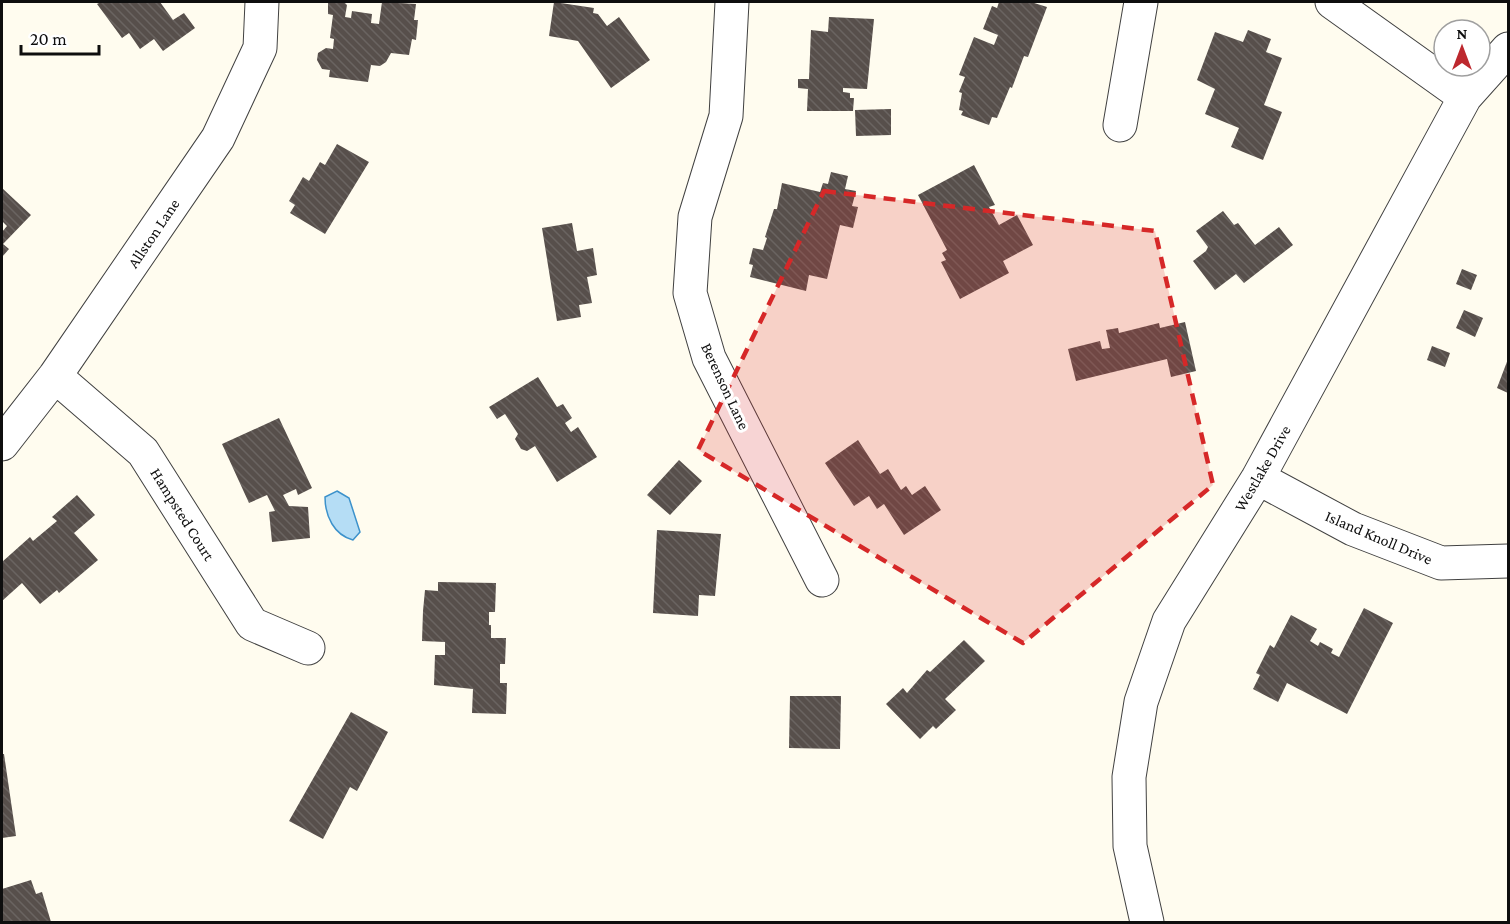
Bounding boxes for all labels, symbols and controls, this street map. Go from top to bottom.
scale bar [21,18,99,56]
north arrow [1432,18,1492,78]
text: N [1457,25,1468,42]
text: 20 m [30,29,67,49]
street label: Allston Lane [124,196,183,271]
street label: Berenson Lane [698,340,753,432]
street label: Westlake Drive [1231,422,1294,514]
street label: Hampsted Court [146,465,218,565]
street label: Island Knoll Drive [1323,507,1435,568]

